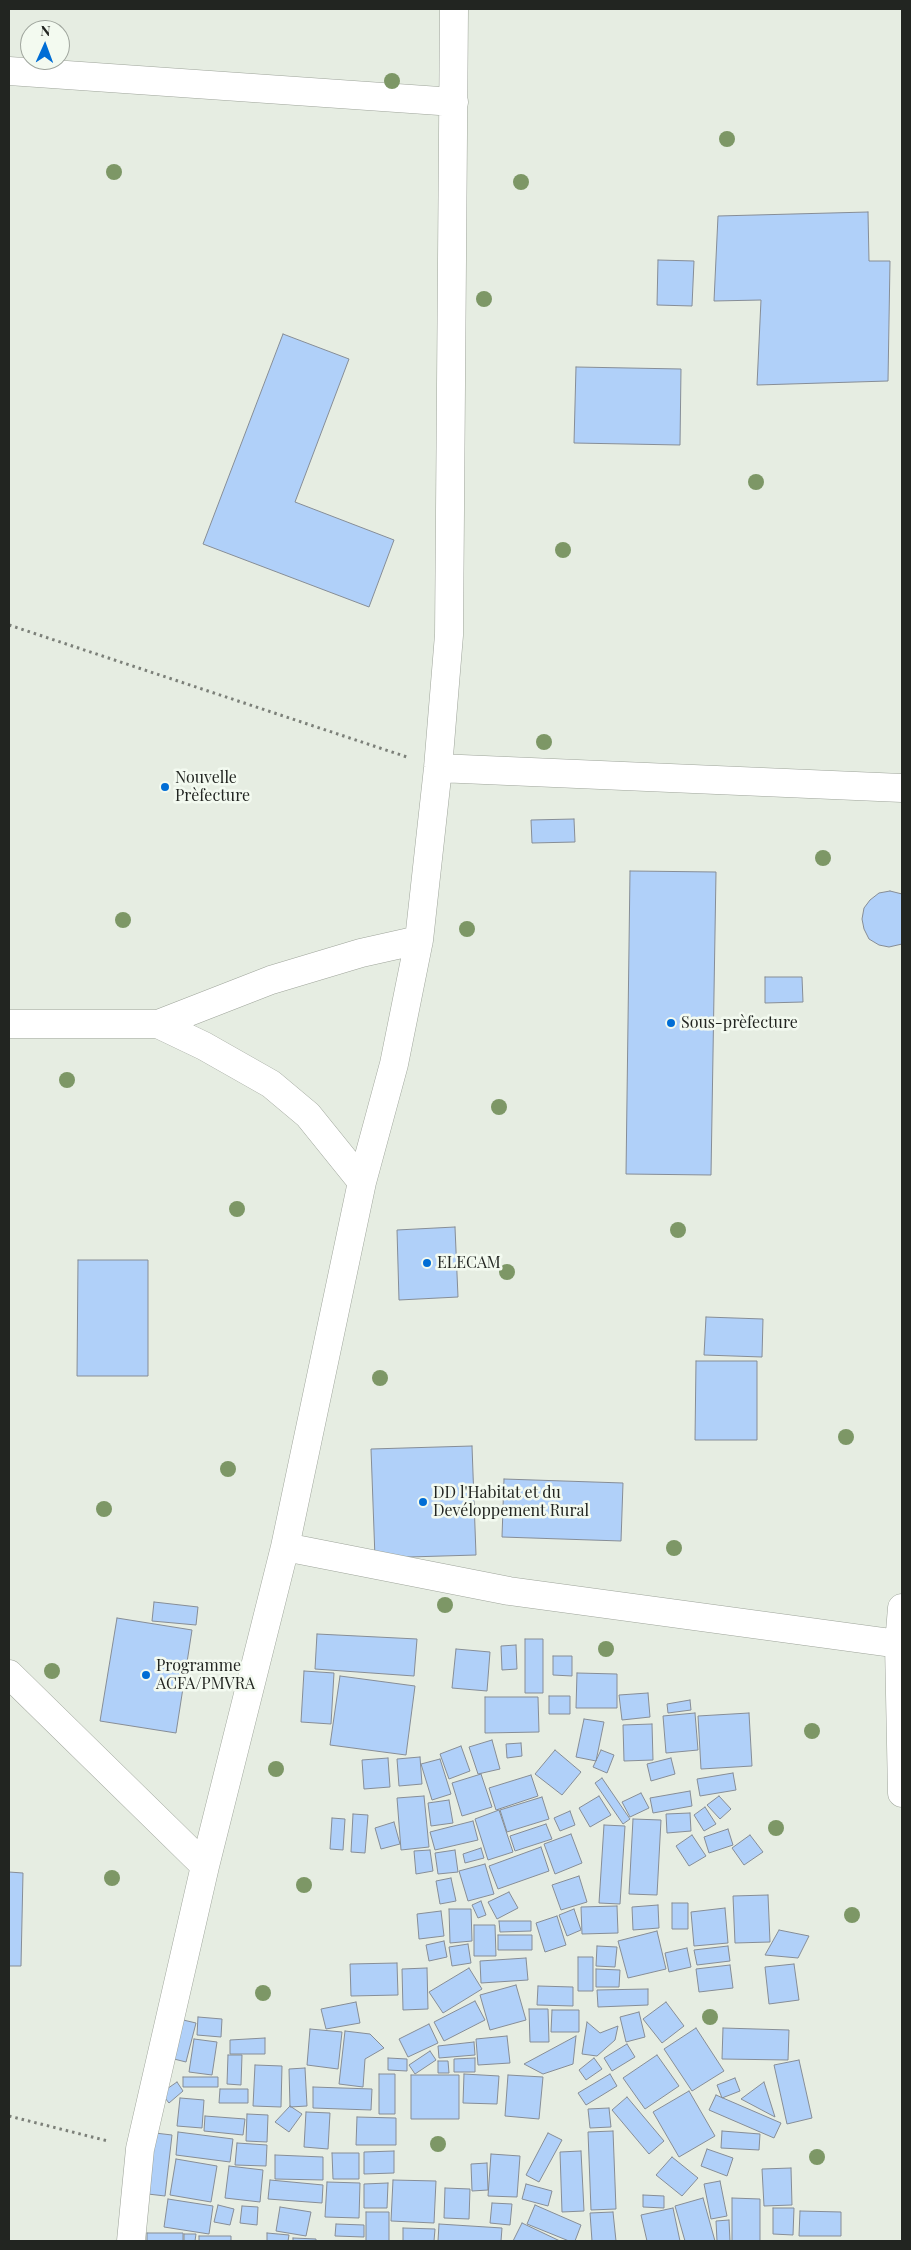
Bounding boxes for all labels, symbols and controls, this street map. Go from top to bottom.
north arrow [20,20,70,70]
text: N [40,21,51,40]
place label: Nouvelle Prèfecture [175,768,250,806]
marker: Nouvelle Prèfecture [159,781,171,793]
place label: Sous-prèfecture [681,1013,798,1033]
marker: Sous-prèfecture [665,1017,677,1029]
place label: ELECAM [437,1253,501,1273]
marker: ELECAM [421,1257,433,1269]
place label: DD l'Habitat et du Devéloppement Rural [433,1483,589,1521]
marker: DD l'Habitat et du Devéloppement Rural [417,1496,429,1508]
place label: Programme ACFA/PMVRA [156,1656,255,1694]
marker: Programme ACFA/PMVRA [140,1669,152,1681]

